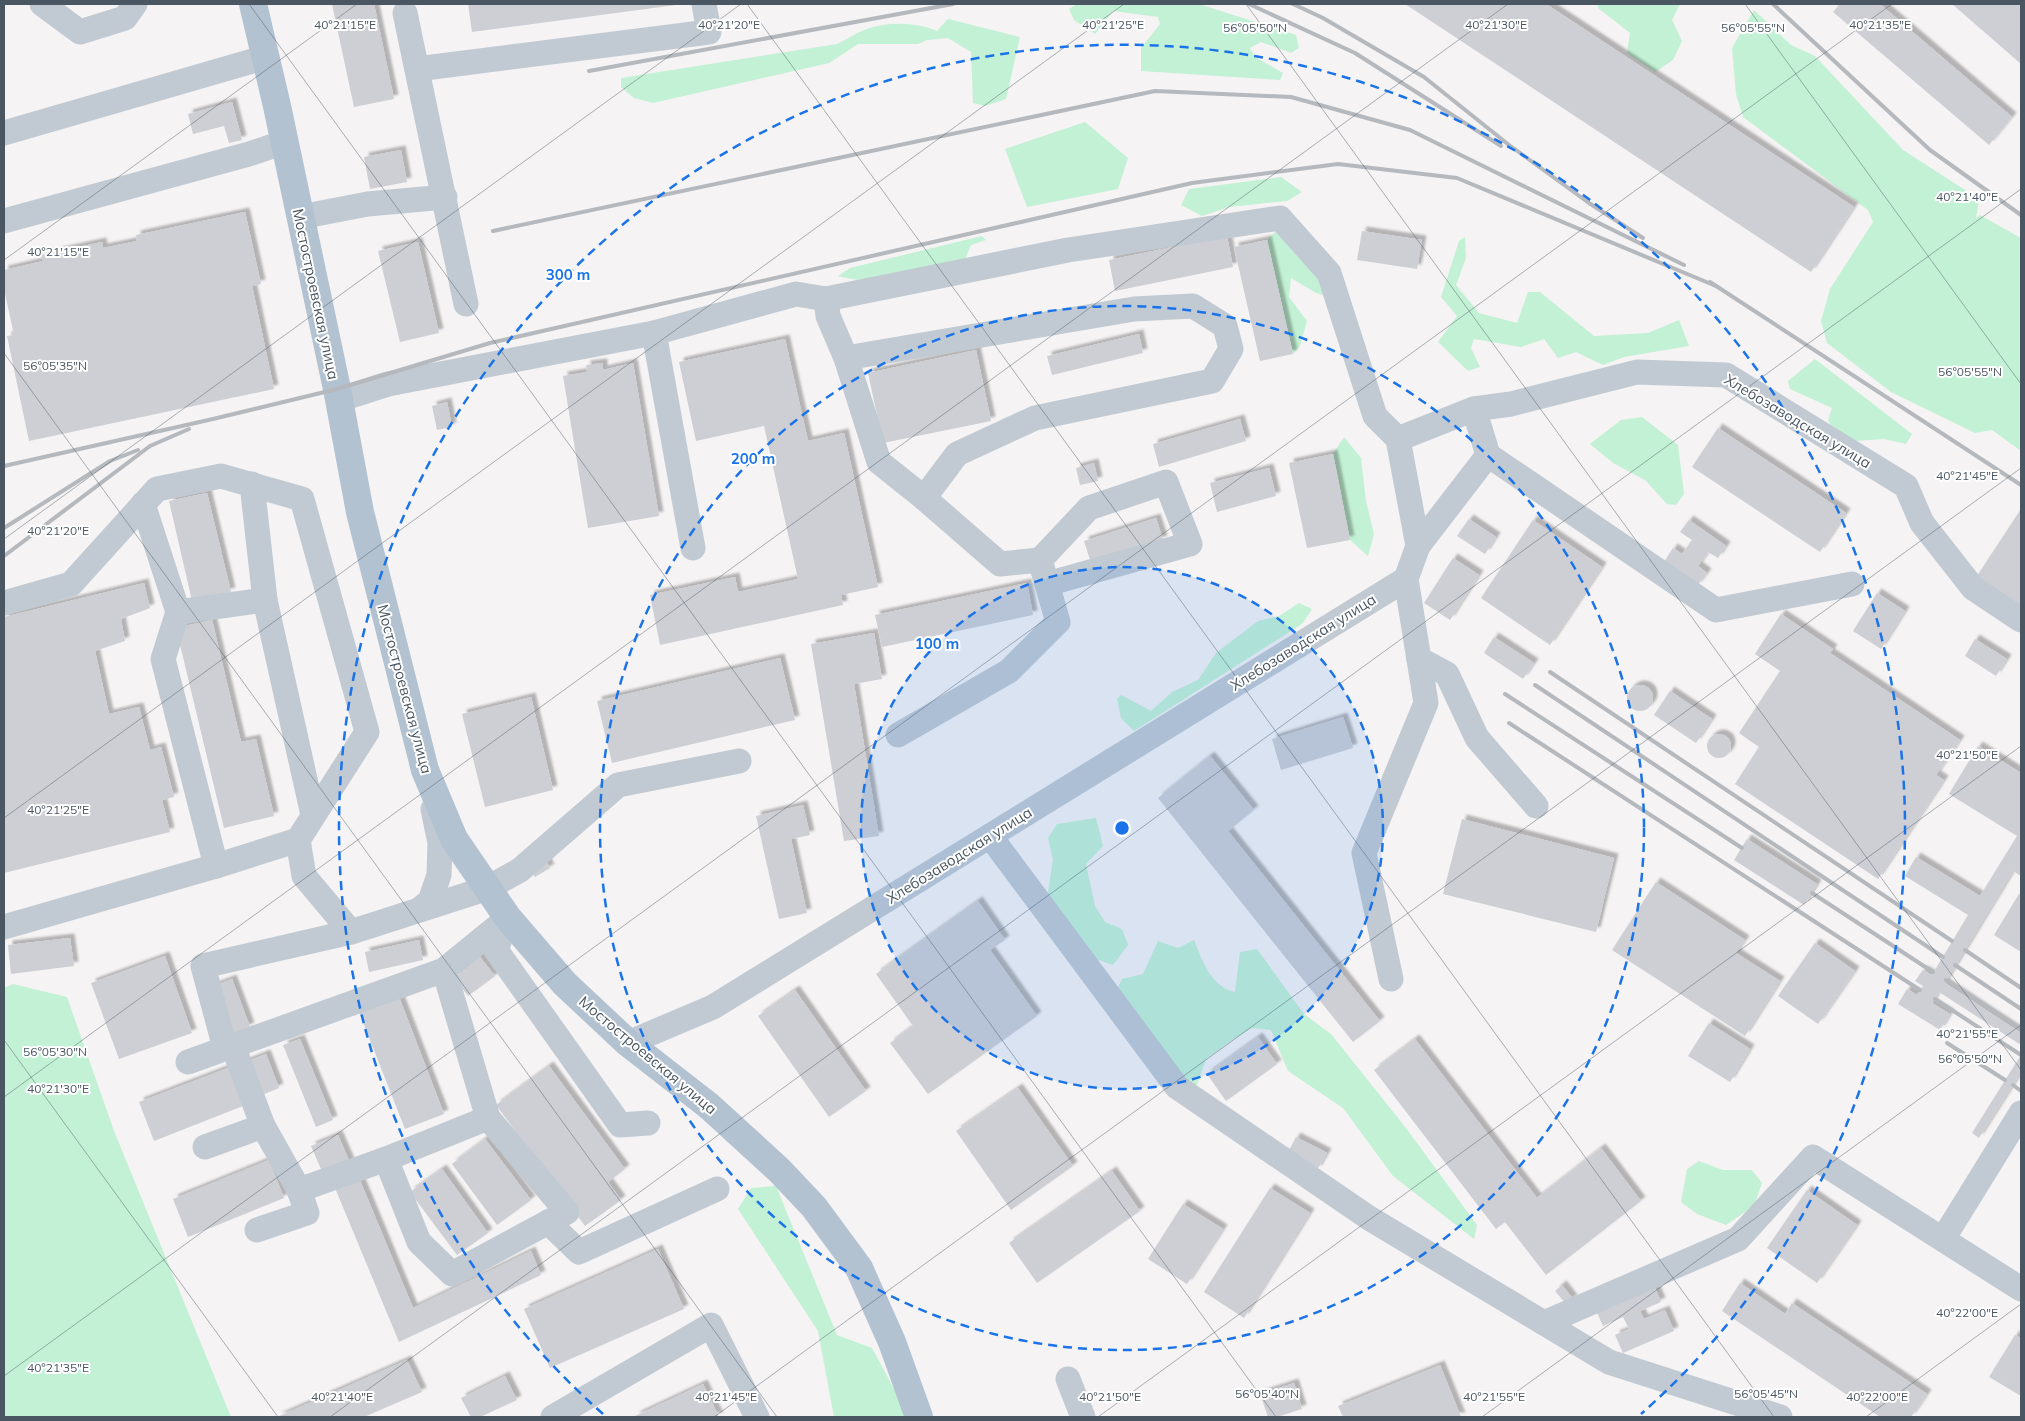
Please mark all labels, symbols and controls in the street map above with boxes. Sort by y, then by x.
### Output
text: 40°21'15"E [314,17,376,32]
text: 40°21'20"E [698,17,760,32]
text: 40°21'25"E [1082,17,1144,32]
text: 40°21'30"E [1465,17,1527,32]
text: 40°21'35"E [1849,17,1911,32]
text: 56°05'50"N [1223,20,1287,35]
text: 56°05'55"N [1721,20,1785,35]
text: 40°21'40"E [1936,189,1998,204]
street label: Мостостроевская улица [289,207,343,381]
text: 40°21'15"E [27,244,89,259]
text: 300 m [546,265,590,284]
text: 56°05'35"N [23,358,87,373]
text: 56°05'55"N [1938,364,2002,379]
street label: Хлебозаводская улица [1721,370,1875,472]
text: 200 m [731,449,775,468]
text: 40°21'45"E [1936,468,1998,483]
text: 40°21'20"E [27,523,89,538]
street label: Хлебозаводская улица [1227,589,1379,695]
street label: Мостостроевская улица [373,602,437,776]
text: 100 m [915,634,959,653]
text: 40°21'50"E [1936,747,1998,762]
text: 40°21'25"E [27,802,89,817]
street label: Хлебозаводская улица [883,802,1035,908]
centre of rings [1113,819,1131,837]
street label: Мостостроевская улица [575,992,721,1118]
text: 40°21'55"E [1936,1026,1998,1041]
text: 56°05'30"N [23,1044,87,1059]
text: 56°05'50"N [1938,1051,2002,1066]
text: 40°21'30"E [27,1081,89,1096]
text: 40°22'00"E [1936,1305,1998,1320]
text: 40°21'35"E [27,1360,89,1375]
text: 56°05'40"N [1235,1386,1299,1401]
text: 56°05'45"N [1734,1386,1798,1401]
text: 40°21'40"E [311,1389,373,1404]
text: 40°21'45"E [695,1389,757,1404]
text: 40°21'50"E [1079,1389,1141,1404]
text: 40°21'55"E [1463,1389,1525,1404]
text: 40°22'00"E [1846,1389,1908,1404]

